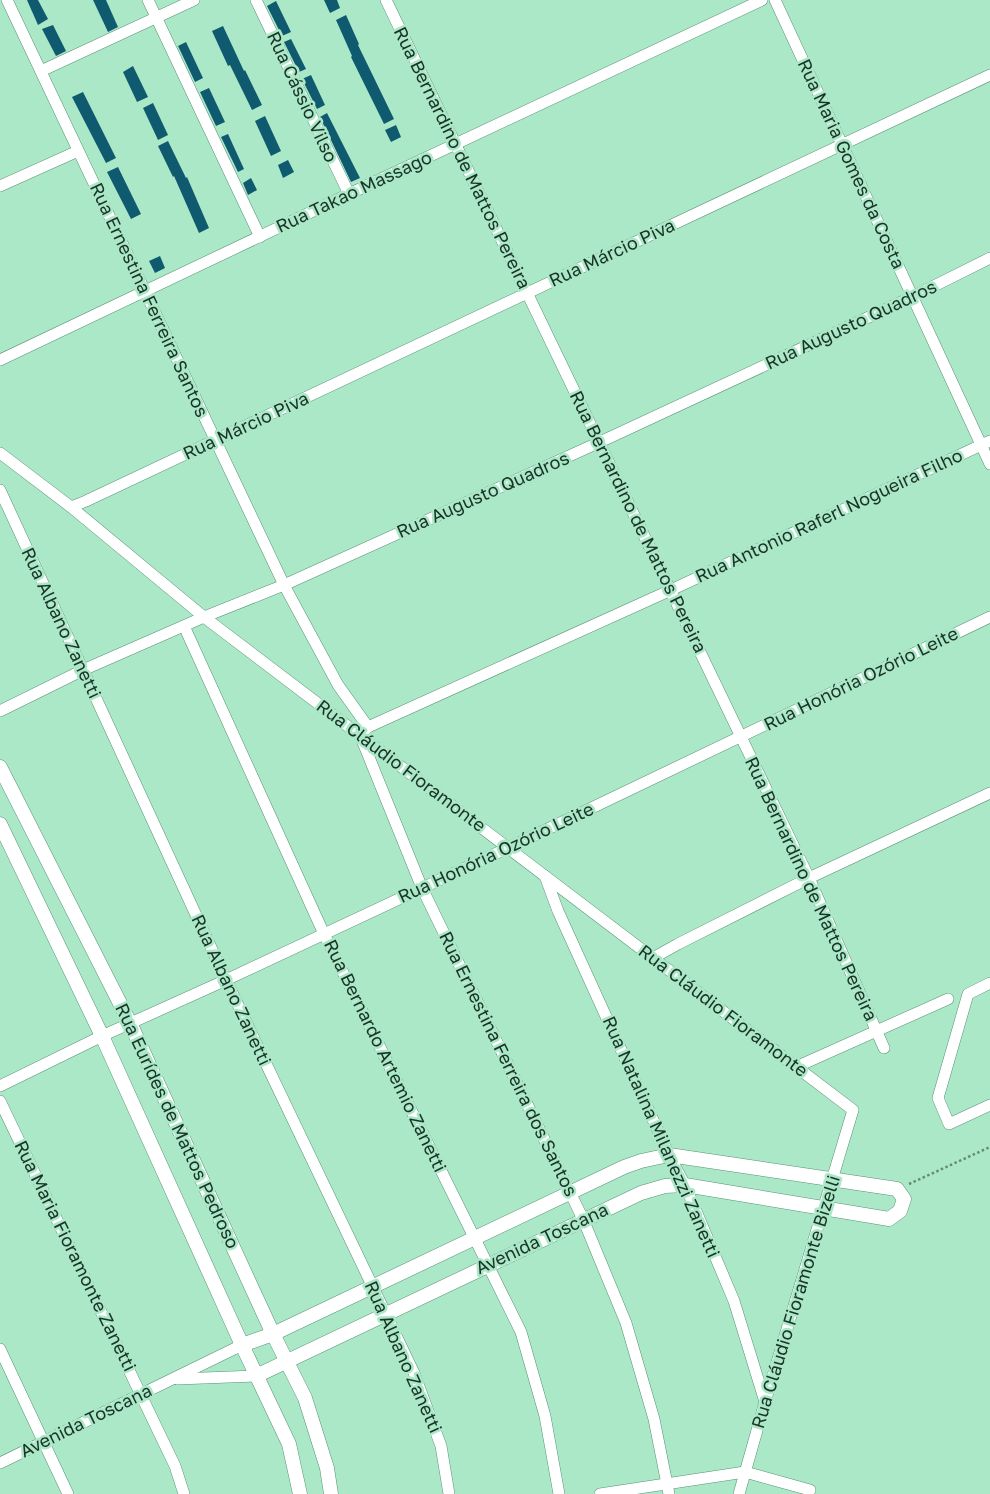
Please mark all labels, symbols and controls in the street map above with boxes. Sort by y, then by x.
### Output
street label: Rua Bernardino de Mattos Pereira [390,23,536,292]
street label: Rua Cássio Vilso [263,28,343,166]
street label: Rua Maria Gomes da Costa [794,55,910,272]
street label: Rua Takao Massago [272,145,435,237]
street label: Rua Ernestina Ferreira Santos [86,179,214,420]
street label: Rua Márcio Piva [545,213,678,291]
street label: Rua Augusto Quadros [761,275,940,374]
street label: Rua Márcio Piva [179,386,312,464]
street label: Rua Bernardino de Mattos Pereira [566,387,712,656]
street label: Rua Antonio Raferl Nogueira Filho [691,443,966,587]
street label: Rua Augusto Quadros [393,446,572,542]
street label: Rua Albano Zanetti [17,544,107,702]
street label: Rua Honória Ozório Leite [760,621,961,735]
street label: Rua Cláudio Fioramonte [313,694,491,836]
street label: Rua Bernardino de Mattos Pereira [741,753,883,1024]
street label: Rua Honória Ozório Leite [394,797,597,907]
street label: Rua Albano Zanetti [187,911,277,1069]
street label: Rua Ernestina Ferreira dos Santos [435,928,583,1200]
street label: Rua Bernardo Artemio Zanetti [320,936,452,1175]
street label: Rua Cláudio Fioramonte [635,939,813,1081]
street label: Rua Eurídes de Mattos Pedroso [111,999,245,1252]
street label: Rua Natalina Milanezzi Zanetti [599,1012,725,1261]
street label: Rua Maria Fioramonte Zanetti [10,1136,142,1375]
street label: Rua Cláudio Fioramonte Bizelli [746,1172,844,1431]
street label: Avenida Toscana [472,1198,611,1278]
street label: Rua Albano Zanetti [361,1277,447,1436]
street label: Avenida Toscana [16,1379,155,1462]

